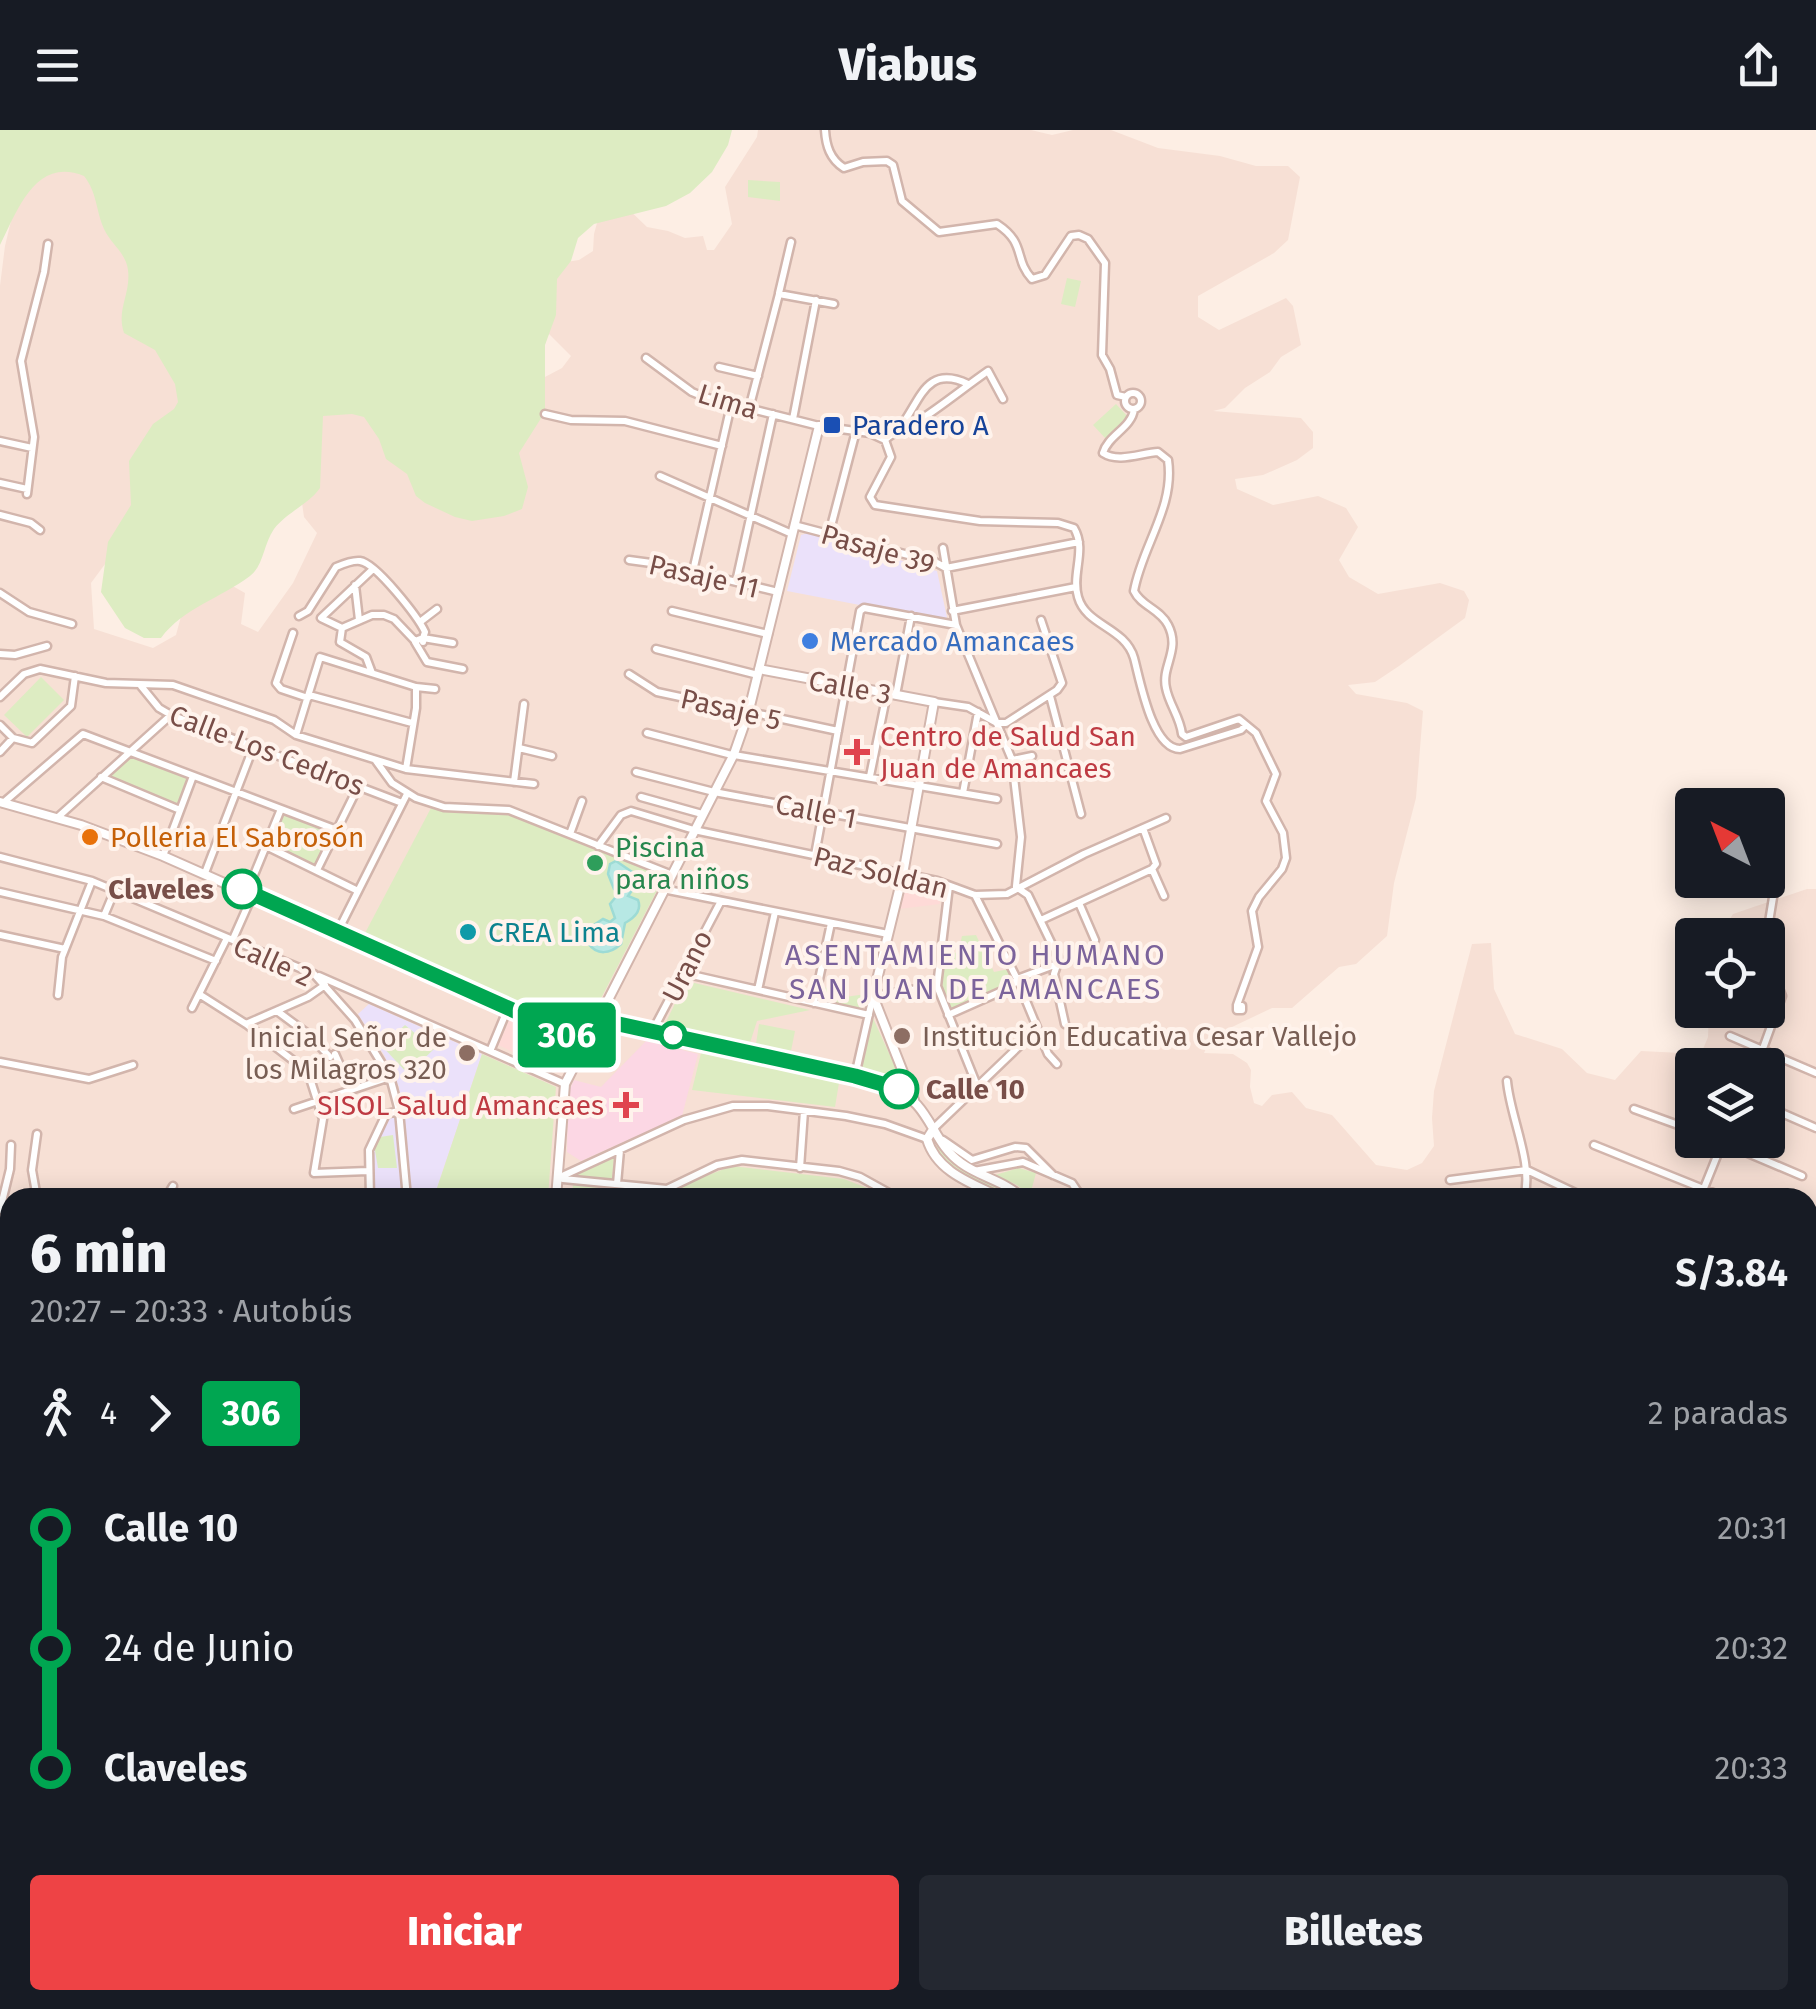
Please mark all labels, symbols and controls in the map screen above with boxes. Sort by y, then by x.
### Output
icon: menu [30,38,85,93]
text: Viabus [839,38,977,92]
icon: share [1731,38,1786,93]
street label: Lima [694,377,762,426]
place label: Paradero A [852,409,989,442]
marker: Paradero A [821,414,843,436]
street label: Pasaje 39 [817,518,938,581]
street label: Pasaje 11 [646,548,762,605]
place label: Mercado Amancaes [830,625,1074,658]
marker: Mercado Amancaes [799,630,821,652]
street label: Calle 3 [806,664,894,711]
street label: Pasaje 5 [677,682,784,737]
street label: Calle Los Cedros [165,698,369,803]
place label: Centro de Salud San Juan de Amancaes [880,720,1136,785]
marker: Centro de Salud San Juan de Amancaes [844,739,870,765]
street label: Calle 1 [773,788,859,835]
north arrow [1675,788,1785,898]
map controls [1675,788,1785,1158]
place label: Polleria El Sabrosón [110,821,364,854]
marker: Polleria El Sabrosón [79,826,101,848]
place label: Piscina para niños [615,831,749,896]
street label: Paz Soldan [810,840,952,905]
marker: Piscina para niños [584,852,606,874]
marker: Claveles [223,870,261,908]
place label: Claveles [108,873,214,906]
place label: CREA Lima [488,916,620,949]
button: locate [1675,918,1785,1028]
marker: CREA Lima [457,921,479,943]
street label: Urano [655,925,719,1008]
street label: Calle 2 [228,929,317,993]
district label: ASENTAMIENTO HUMANO SAN JUAN DE AMANCAES [785,937,1167,1007]
line badge: 306 [510,1002,624,1068]
text: 306 [538,1014,596,1056]
place label: Institución Educativa Cesar Vallejo [922,1020,1357,1053]
place label: Inicial Señor de los Milagros 320 [245,1021,447,1086]
unlabelled marker [660,1022,686,1048]
marker: Institución Educativa Cesar Vallejo [891,1025,913,1047]
marker: Inicial Señor de los Milagros 320 [456,1042,478,1064]
button: layers [1675,1048,1785,1158]
marker: Calle 10 [880,1070,918,1108]
place label: Calle 10 [926,1073,1025,1106]
place label: SISOL Salud Amancaes [317,1089,604,1122]
marker: SISOL Salud Amancaes [613,1092,639,1118]
text: 6 min [30,1221,167,1287]
text: S/3.84 [1675,1250,1788,1296]
text: 20:27 – 20:33 · Autobús [30,1292,352,1330]
icon: walk [30,1386,85,1441]
icon: forward [132,1386,187,1441]
text: 306 [222,1392,280,1434]
text: 4 [100,1394,117,1432]
text: 2 paradas [1648,1394,1788,1432]
text: Calle 10 [104,1505,238,1551]
text: 20:31 [1717,1509,1788,1547]
text: 24 de Junio [104,1625,294,1671]
text: 20:32 [1715,1629,1788,1667]
text: Claveles [104,1745,247,1791]
text: 20:33 [1714,1749,1788,1787]
button: Iniciar [30,1875,899,1990]
button: Billetes [919,1875,1788,1990]

